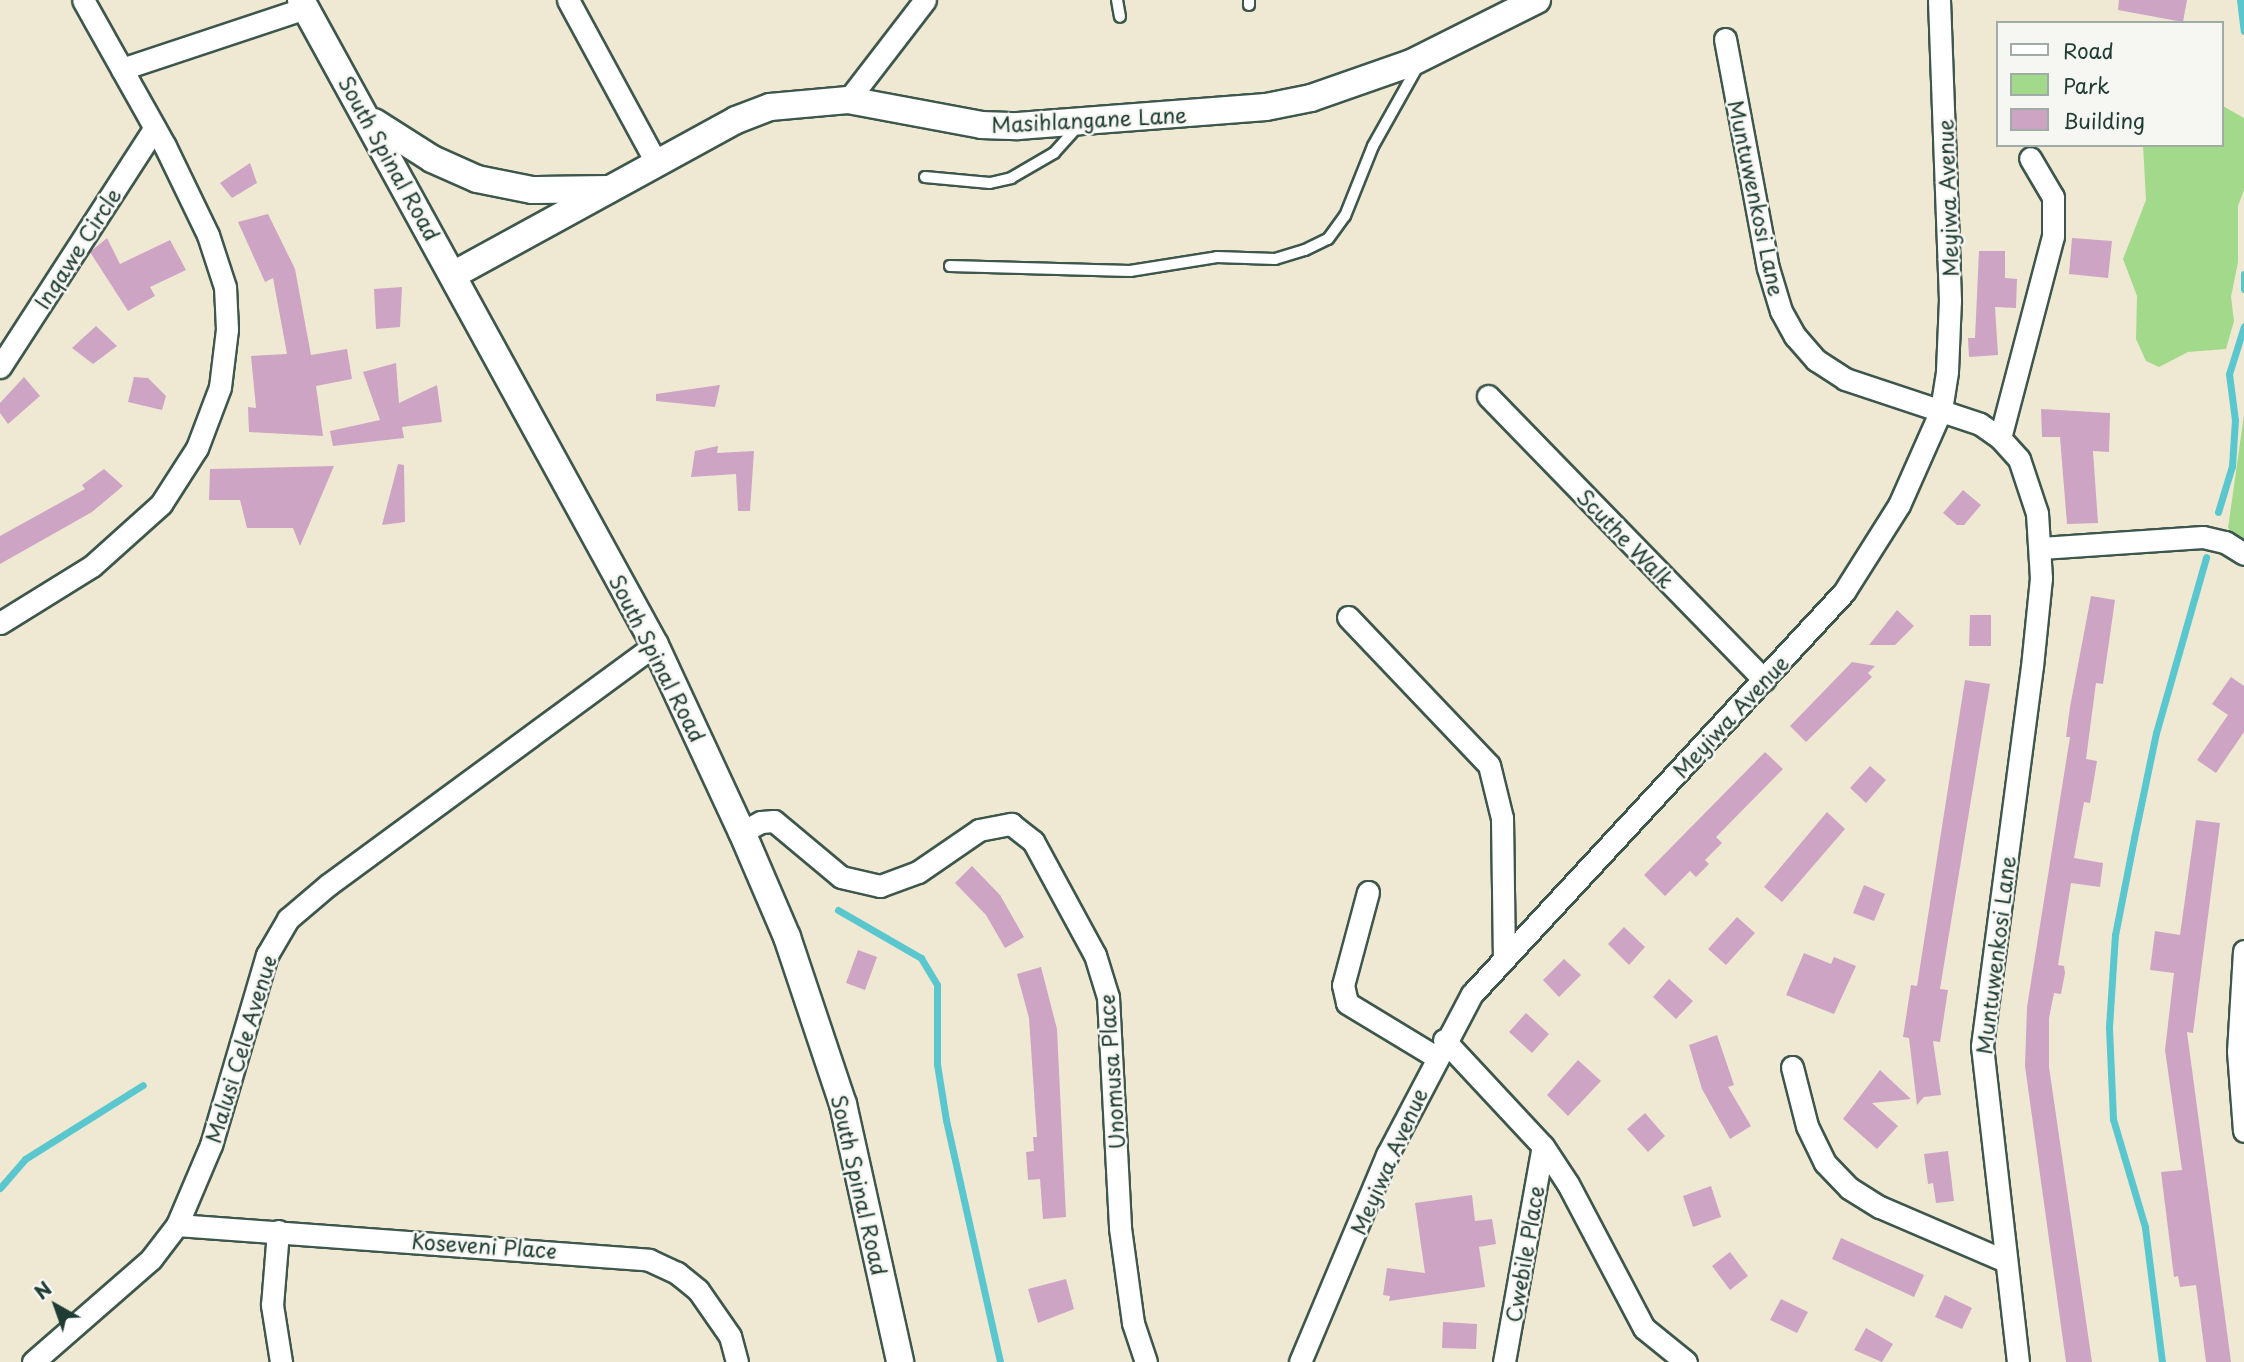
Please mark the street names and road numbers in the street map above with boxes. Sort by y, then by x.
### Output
street label: South Spinal Road [334,71,446,245]
street label: Muntuwenkosi Lane [1724,98,1790,298]
street label: Masihlangane Lane [990,101,1188,137]
street label: Meyiwa Avenue [1932,119,1962,277]
street label: Inqawe Circle [29,183,125,313]
street label: Scuthe Walk [1572,483,1680,593]
street label: South Spinal Road [605,570,711,746]
street label: Meyiwa Avenue [1667,650,1793,782]
street label: Muntuwenkosi Lane [1970,854,2020,1056]
street label: Malusi Cele Avenue [199,952,281,1146]
street label: Unomusa Place [1093,994,1129,1150]
street label: Meyiwa Avenue [1345,1084,1431,1238]
street label: South Spinal Road [827,1092,893,1278]
street label: Cwebile Place [1500,1184,1548,1324]
street label: Koseveni Place [410,1227,558,1263]

